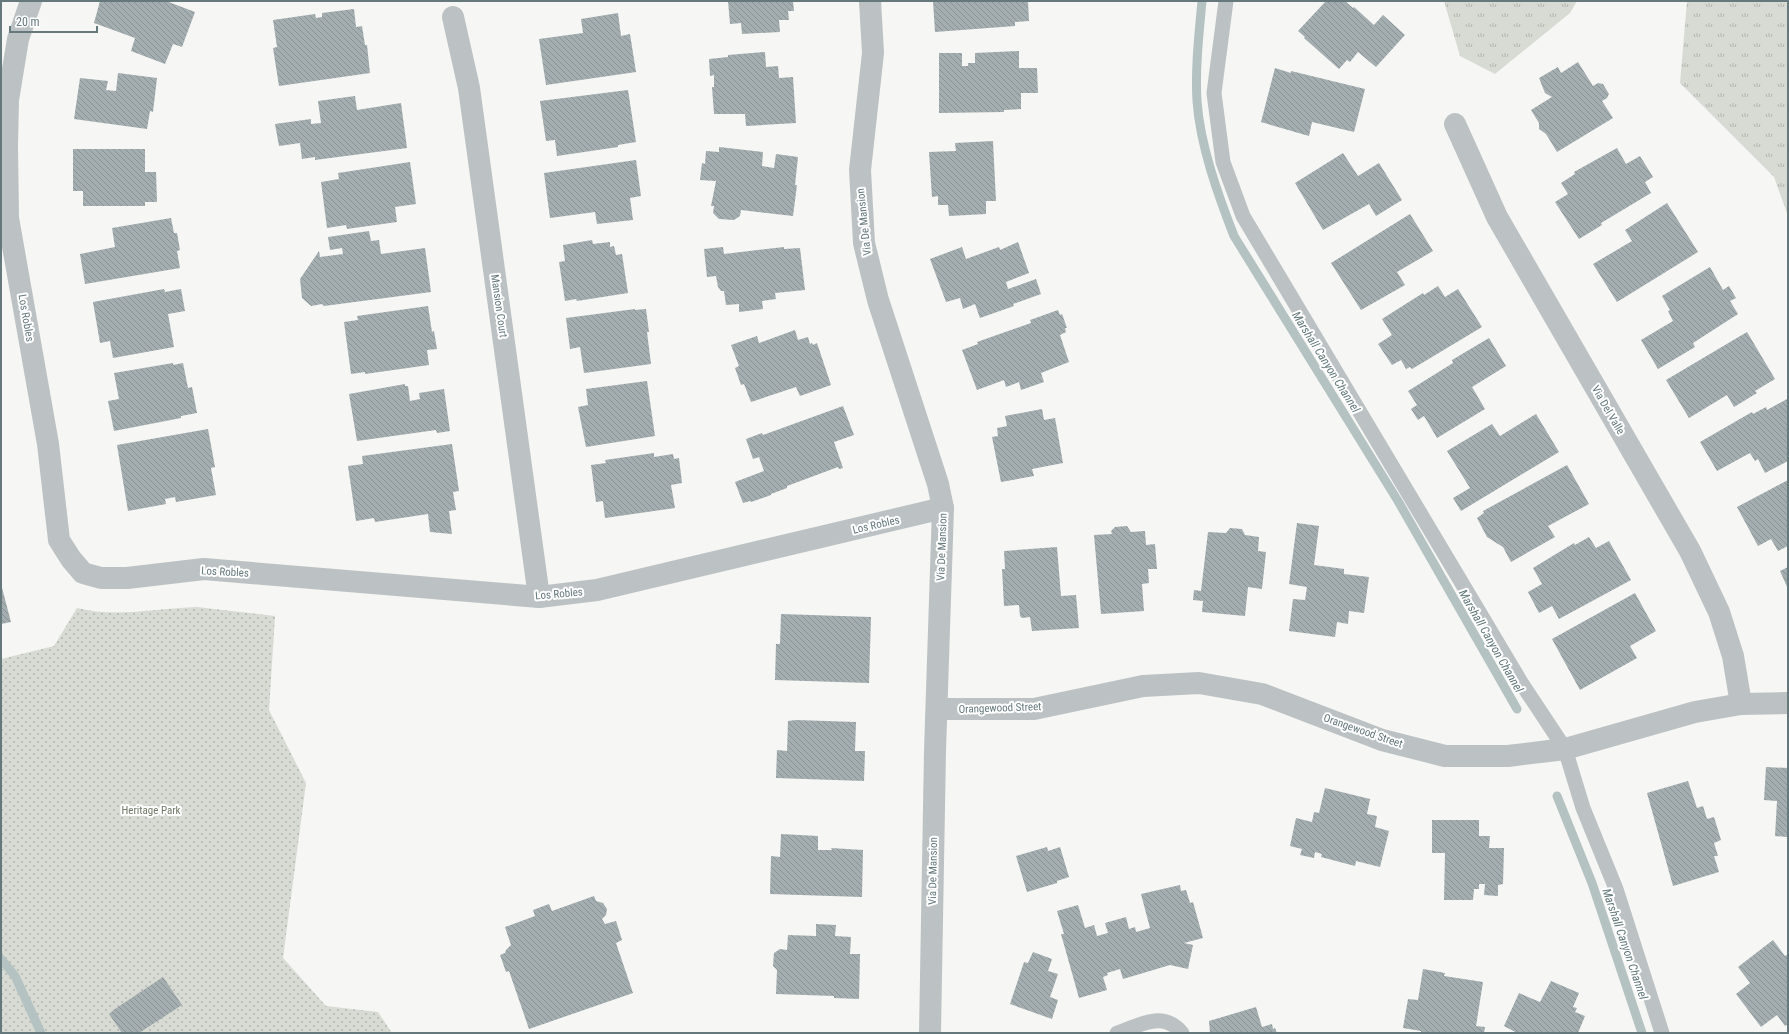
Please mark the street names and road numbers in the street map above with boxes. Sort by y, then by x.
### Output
street label: Via De Mansion [854,188,874,256]
street label: Mansion Court [488,274,510,338]
street label: Los Robles [15,293,37,343]
street label: Via Del Valle [1589,383,1627,437]
street label: Los Robles [851,513,901,537]
street label: Via De Mansion [934,513,950,581]
street label: Los Robles [201,564,249,580]
street label: Los Robles [535,585,583,603]
street label: Orangewood Street [958,700,1042,716]
street label: Orangewood Street [1322,711,1404,751]
street label: Via De Mansion [926,837,940,905]

